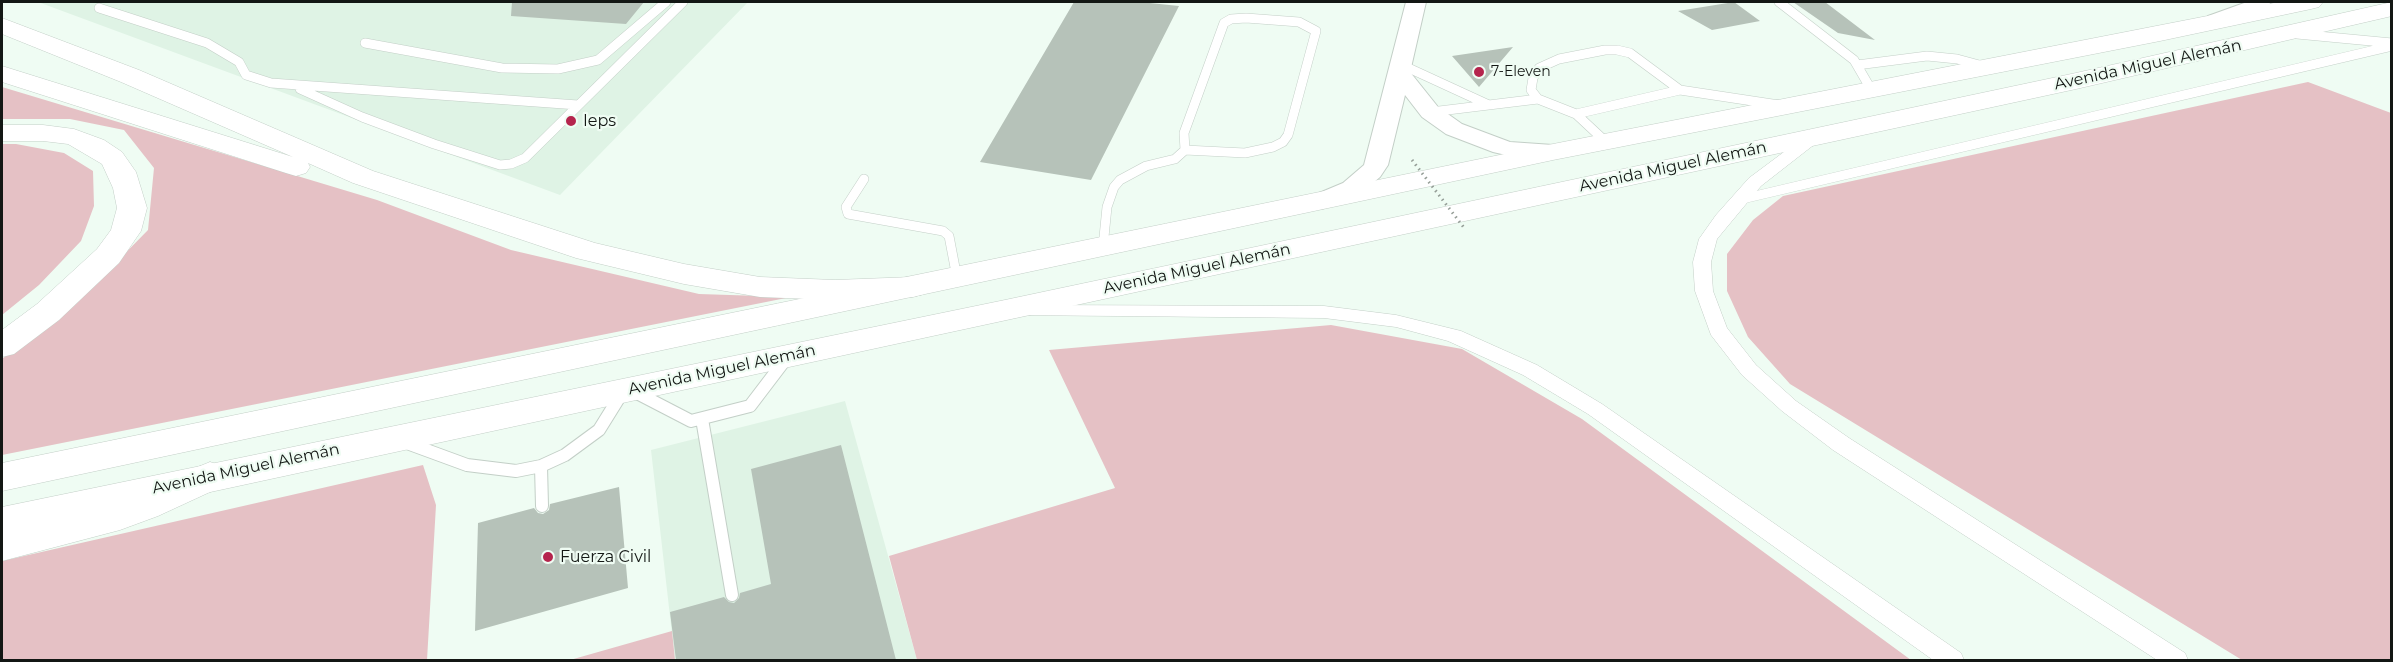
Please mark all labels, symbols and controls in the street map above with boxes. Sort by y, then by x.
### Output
street label: Avenida Miguel Alemán [2053,36,2243,94]
place label: 7-Eleven [1491,64,1551,80]
marker: 7-Eleven [1472,65,1486,79]
place label: Ieps [583,111,616,131]
marker: Ieps [564,114,578,128]
street label: Avenida Miguel Alemán [1578,138,1768,196]
street label: Avenida Miguel Alemán [1102,240,1292,298]
street label: Avenida Miguel Alemán [627,341,817,399]
street label: Avenida Miguel Alemán [151,440,341,498]
place label: Fuerza Civil [560,547,651,567]
marker: Fuerza Civil [541,550,555,564]

